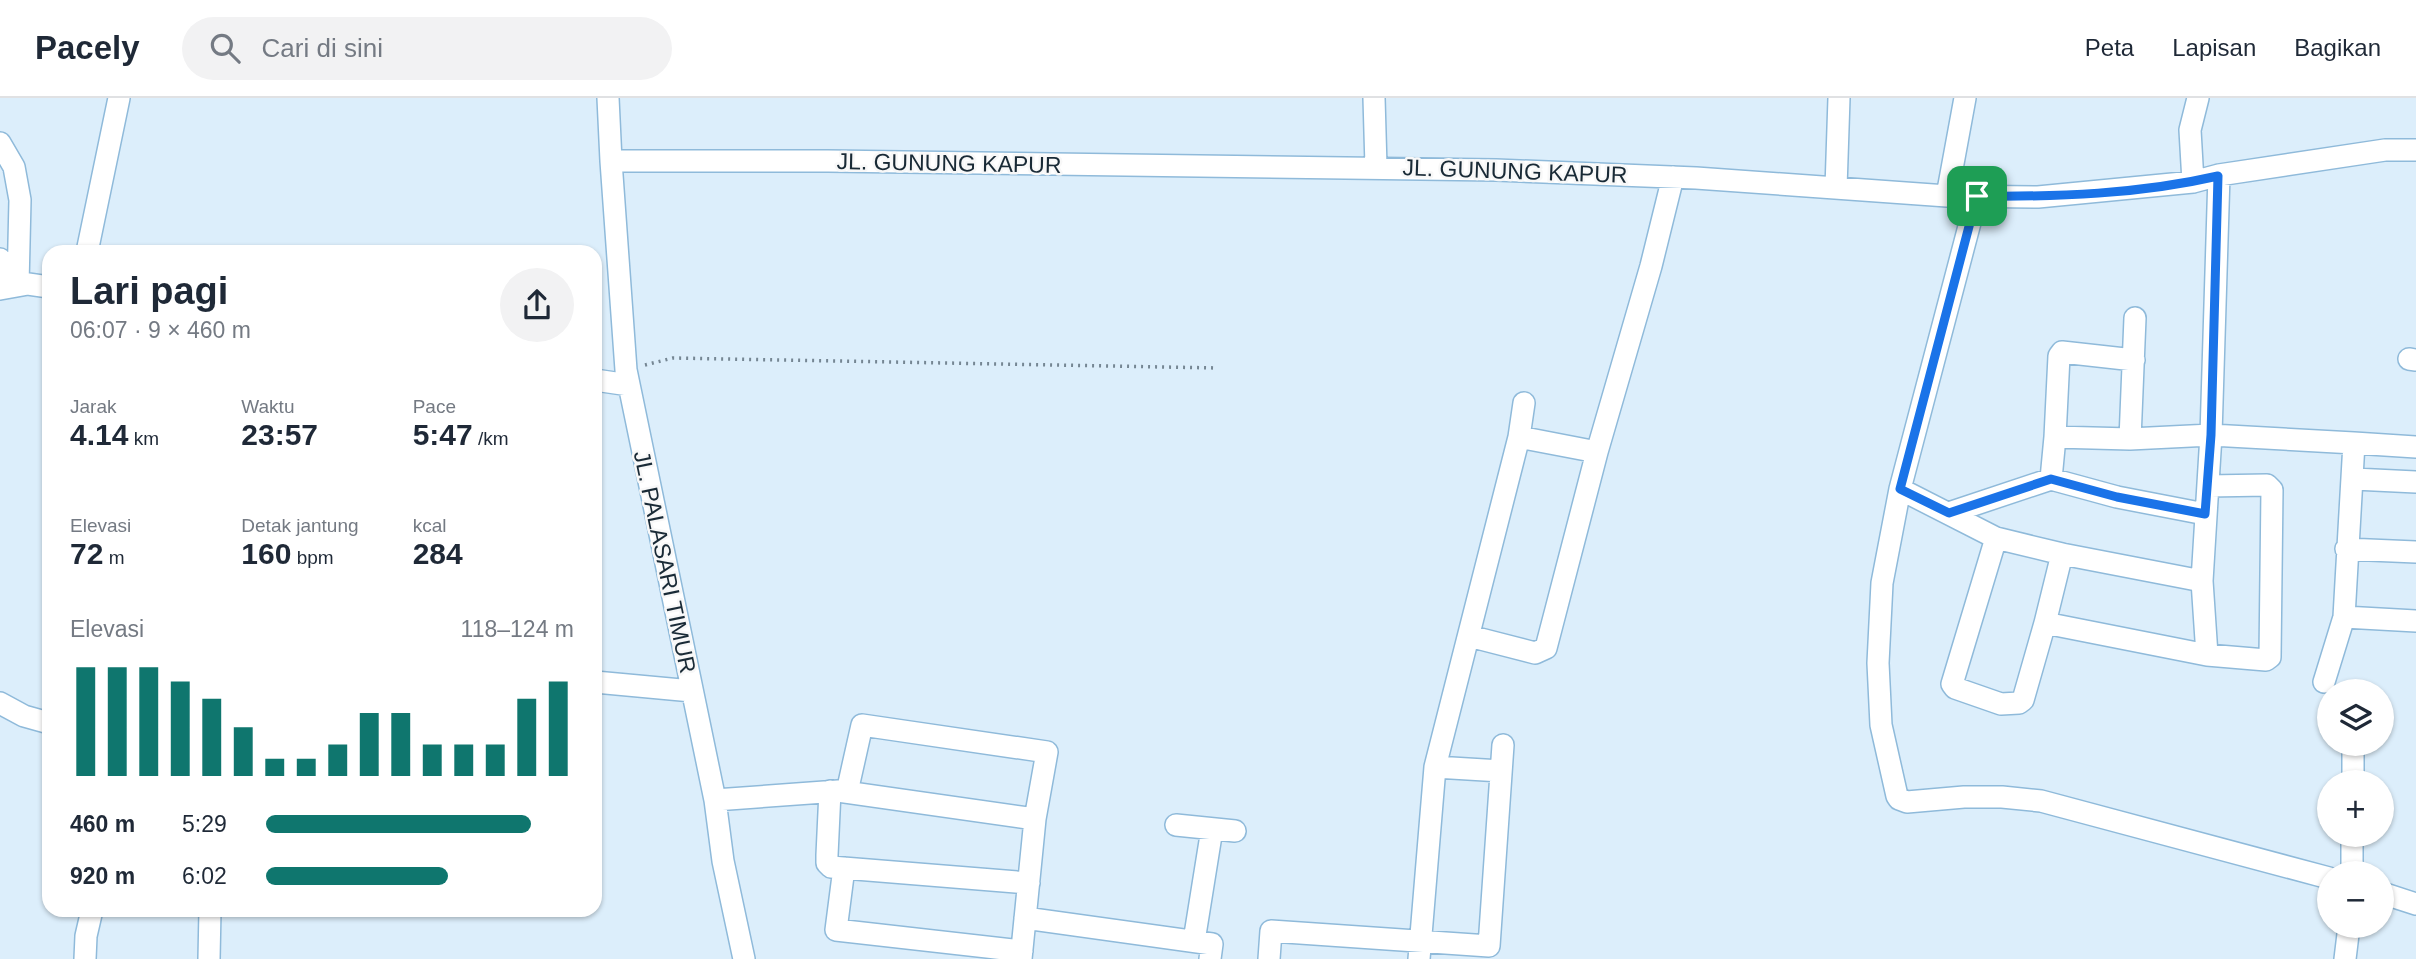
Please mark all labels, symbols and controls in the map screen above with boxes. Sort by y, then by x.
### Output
search box [182,17,672,80]
text: Pacely [35,29,140,66]
icon: search [206,29,244,67]
text: Cari di sini [262,33,383,63]
text: Peta [2085,34,2134,61]
text: Lapisan [2172,34,2256,61]
text: Bagikan [2294,34,2381,61]
street label: JL. GUNUNG KAPUR [836,148,1062,178]
street label: JL. GUNUNG KAPUR [1402,154,1628,188]
pin [1947,166,2007,226]
icon: arrive [1958,177,1996,215]
button: share [500,268,574,342]
text: Lari pagi [70,270,228,312]
text: 06:07 · 9 × 460 m [70,317,251,343]
text: Jarak [70,396,116,417]
text: Waktu [241,396,294,417]
text: Pace [413,396,456,417]
text: 4.14 [70,418,128,451]
text: 23:57 [241,418,318,451]
text: 5:47 [413,418,473,451]
text: km [128,428,159,449]
text: /km [473,428,509,449]
street label: JL. PALASARI TIMUR [629,448,701,676]
text: Elevasi [70,515,131,536]
text: Detak jantung [241,515,359,536]
text: kcal [413,515,446,536]
text: 72 [70,537,103,570]
text: 160 [241,537,291,570]
text: 284 [413,537,463,570]
text: m [103,547,124,568]
text: bpm [291,547,334,568]
text: Elevasi [70,616,144,642]
text: 118–124 m [461,616,574,642]
map controls [2317,679,2394,938]
button: layers [2317,679,2394,756]
button: + [2317,770,2394,847]
text: 460 m [70,811,135,837]
text: 5:29 [182,811,227,837]
button: − [2317,861,2394,938]
text: 920 m [70,863,135,889]
text: 6:02 [182,863,227,889]

